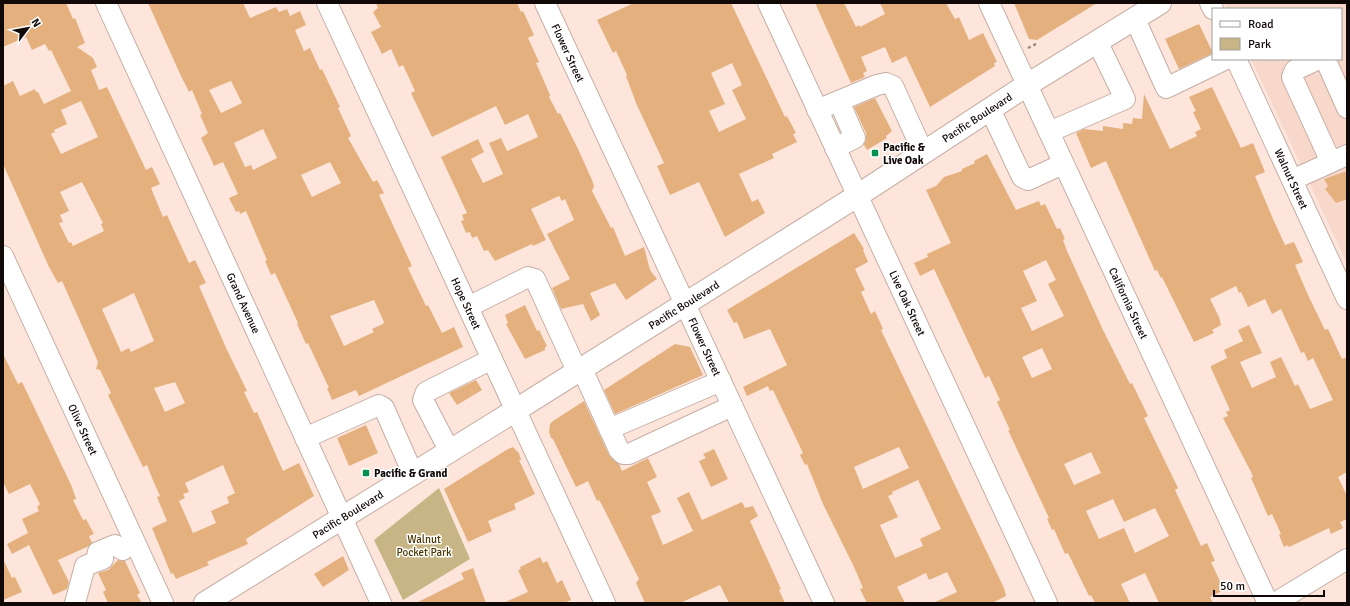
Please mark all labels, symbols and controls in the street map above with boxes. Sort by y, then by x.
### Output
north arrow [8,8,48,48]
legend [1212,8,1342,60]
text: N [29,16,44,30]
text: Road [1248,17,1274,32]
street label: Flower Street [549,22,587,84]
text: Park [1248,37,1271,52]
street label: Pacific Boulevard [940,90,1015,145]
place label: Pacific & Live Oak [883,141,926,167]
street label: Walnut Street [1272,147,1311,211]
marker: Pacific & Live Oak [870,148,880,158]
street label: California Street [1106,265,1151,341]
street label: Live Oak Street [887,268,928,338]
street label: Grand Avenue [224,271,263,335]
street label: Hope Street [449,275,484,331]
street label: Pacific Boulevard [646,278,722,332]
street label: Flower Street [686,315,724,378]
street label: Olive Street [66,402,100,457]
place label: Pacific & Grand [374,467,447,480]
marker: Pacific & Grand [361,468,371,478]
street label: Pacific Boulevard [310,487,386,541]
park label: Walnut Pocket Park [396,533,452,559]
scale bar [1214,572,1324,598]
text: 50 m [1220,579,1245,594]

